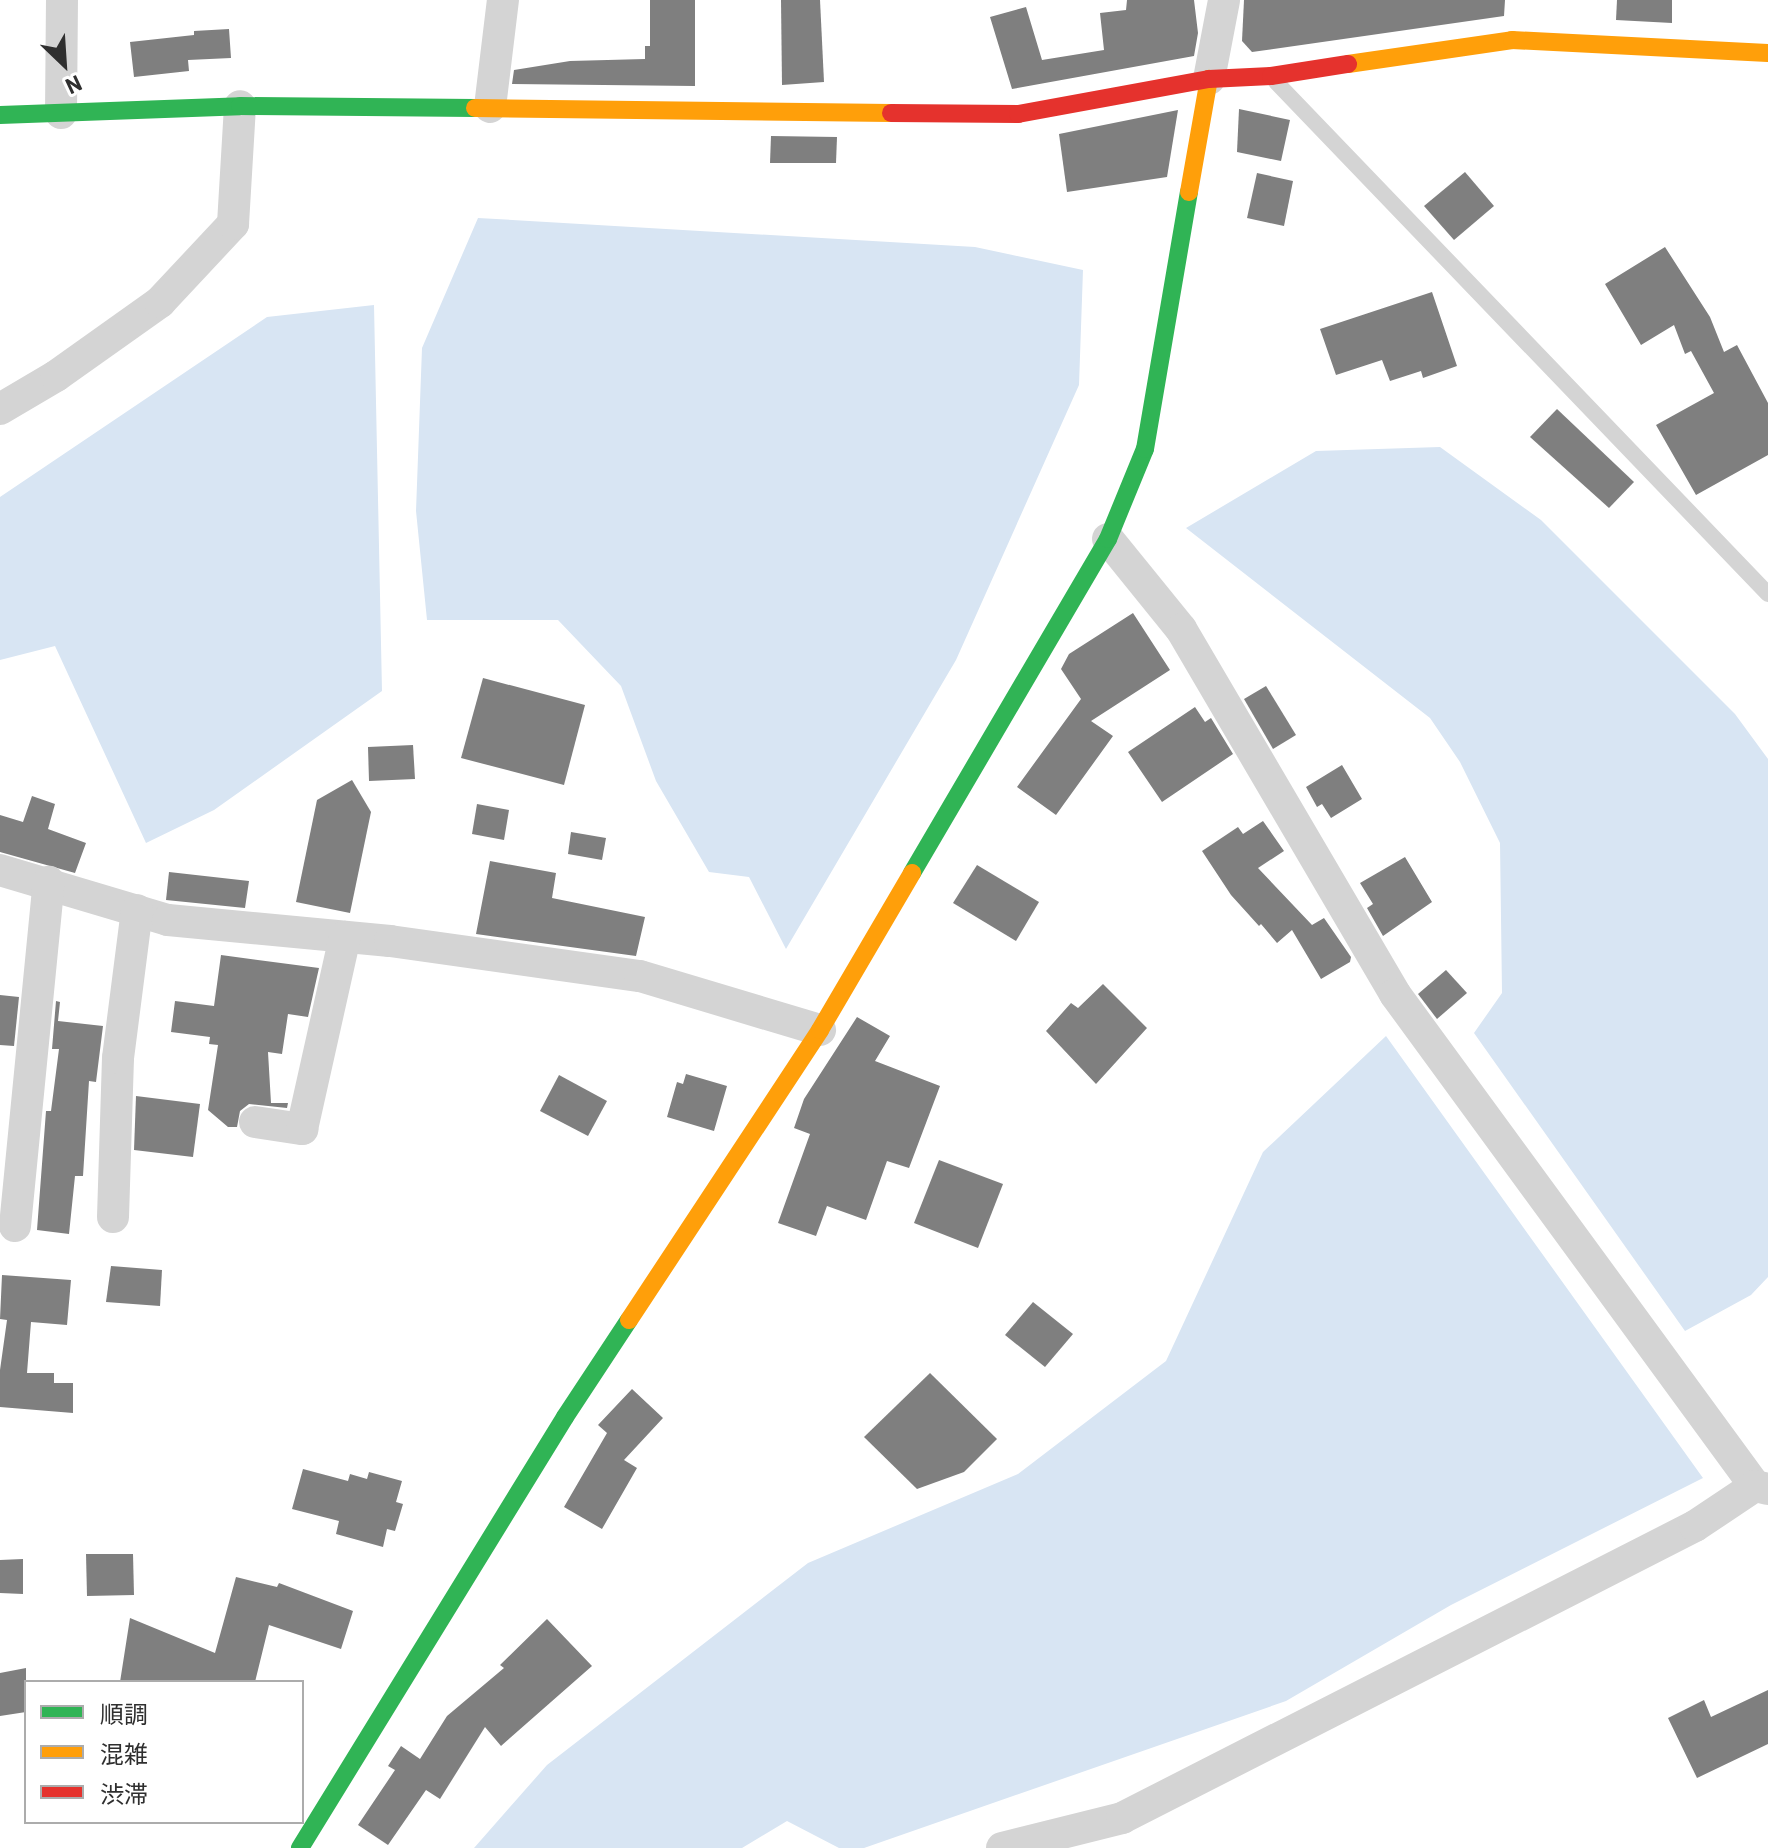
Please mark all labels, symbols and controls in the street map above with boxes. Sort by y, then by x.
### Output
north arrow [24,24,104,104]
text: N [62,71,86,101]
legend [24,1680,304,1824]
text: 順調 [100,1699,148,1728]
text: 混雑 [100,1739,148,1768]
text: 渋滞 [100,1779,148,1808]

